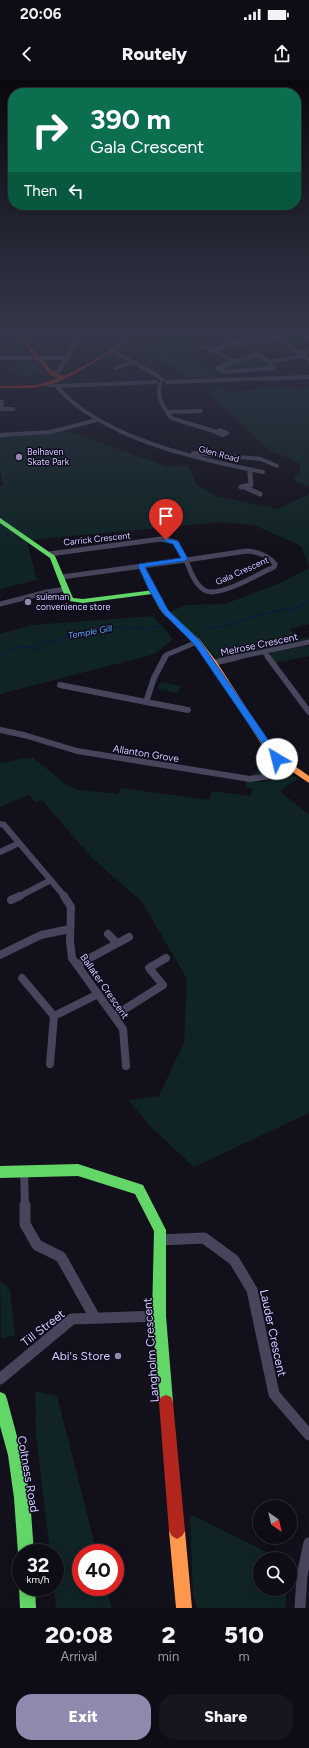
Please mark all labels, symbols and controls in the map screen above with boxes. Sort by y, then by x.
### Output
text: 20:06 [20,5,61,23]
icon: back [16,43,38,65]
text: Routely [122,43,187,65]
icon: share [271,43,293,65]
text: 390 m [90,102,171,136]
icon: right [24,104,76,156]
text: Gala Crescent [90,136,204,158]
icon: left [65,180,87,202]
text: Then [24,182,57,200]
street label: Glen Road [198,443,241,464]
place label: Belhaven Skate Park [27,446,70,467]
marker: Belhaven Skate Park [14,452,24,462]
pin [149,499,183,540]
icon: arrive [155,505,177,527]
street label: Carrick Crescent [63,529,132,548]
street label: Gala Crescent [213,554,271,587]
place label: suleman convenience store [36,591,110,612]
marker: suleman convenience store [23,597,33,607]
water label: Temple Gill [67,622,114,641]
street label: Melrose Crescent [219,630,299,659]
position arrow [256,738,298,780]
street label: Allanton Grove [112,742,180,765]
street label: Ballater Crescent [77,951,132,1022]
street label: Lauder Crescent [257,1288,289,1378]
street label: Langholm Crescent [140,1297,162,1403]
street label: Till Street [18,1306,68,1349]
place label: Abi's Store [52,1349,110,1363]
marker: Abi's Store [113,1351,123,1361]
street label: Coltness Road [14,1434,42,1514]
north arrow [253,1500,297,1544]
map controls [253,1500,297,1596]
speed limit sign: 40 [72,1544,124,1596]
button: search [253,1552,297,1596]
text: 32 [27,1553,49,1577]
text: km/h [27,1573,49,1586]
text: 20:08 [45,1620,113,1649]
text: 2 [161,1620,176,1649]
text: 510 [224,1620,264,1649]
text: Arrival [61,1649,97,1664]
text: min [158,1649,179,1664]
text: m [239,1649,250,1664]
button: Exit [16,1694,151,1740]
button: Share [159,1694,293,1740]

